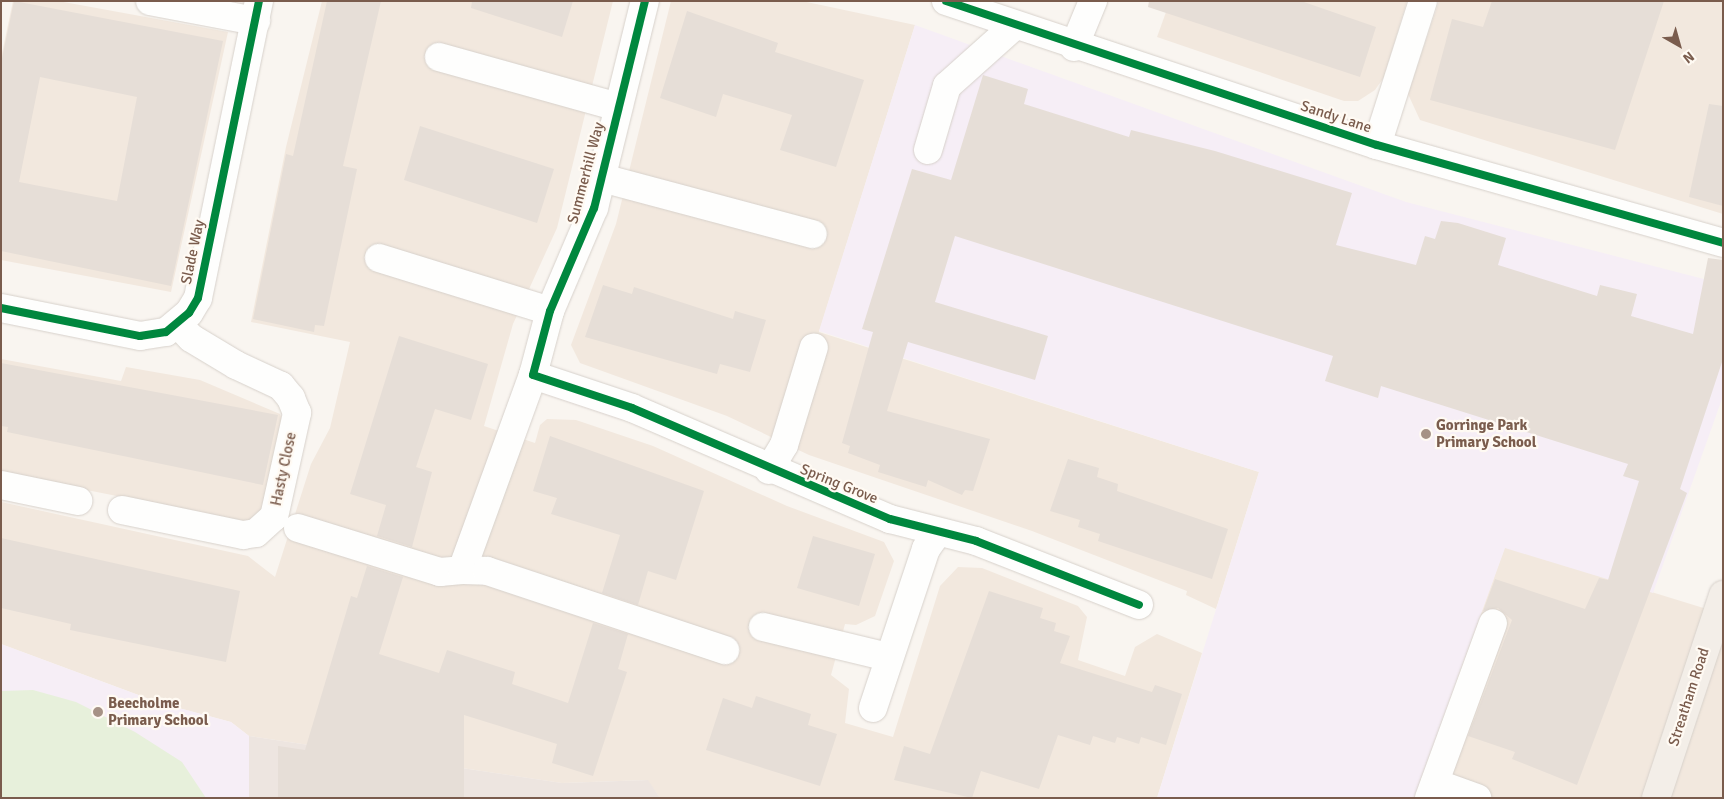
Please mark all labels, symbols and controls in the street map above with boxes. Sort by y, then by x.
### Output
north arrow [1654,20,1704,70]
text: N [1679,48,1698,67]
street label: Sandy Lane [1298,97,1374,137]
street label: Summerhill Way [564,120,608,226]
street label: Slade Way [177,218,209,286]
place label: Gorringe Park Primary School [1436,416,1536,451]
marker: Gorringe Park Primary School [1420,428,1432,440]
street label: Hasty Close [267,430,301,508]
street label: Spring Grove [798,460,880,508]
street label: Streatham Road [1665,646,1713,748]
place label: Beecholme Primary School [108,694,208,729]
marker: Beecholme Primary School [92,706,104,718]

